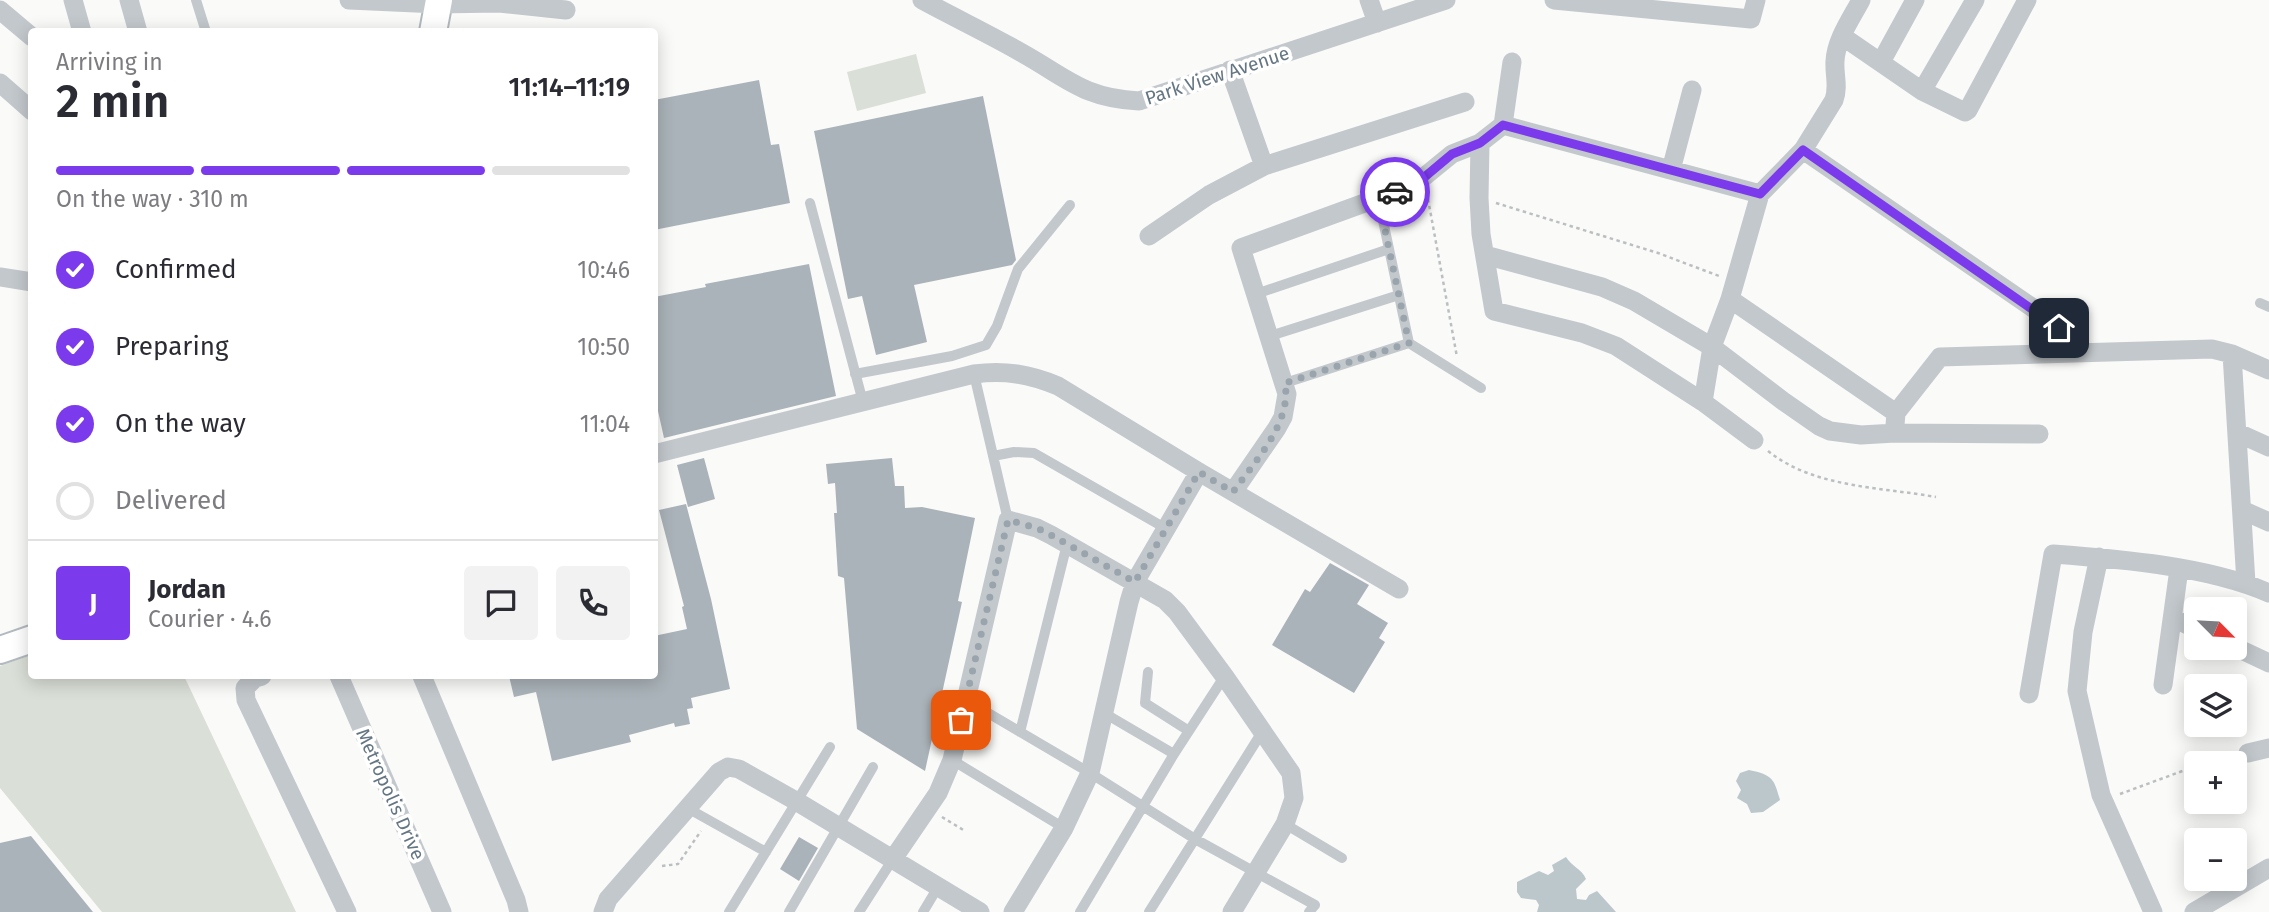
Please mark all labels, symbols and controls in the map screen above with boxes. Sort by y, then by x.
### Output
street label: Park View Avenue [1142,41,1292,110]
text: Arriving in [56,48,163,76]
text: 11:14–11:19 [509,72,630,103]
text: 2 min [56,74,169,129]
courier [1360,157,1430,227]
icon: car [1376,173,1414,211]
text: On the way · 310 m [56,185,249,213]
icon: check [56,251,94,289]
text: Confirmed [115,254,236,285]
text: 10:46 [577,256,630,284]
pin [2029,298,2089,358]
icon: home [2040,309,2078,347]
icon: check [56,328,94,366]
text: Preparing [115,331,228,362]
text: 10:50 [577,333,630,361]
icon: check [56,405,94,443]
text: On the way [115,408,246,439]
text: 11:04 [580,410,630,438]
text: Delivered [115,485,227,516]
button: chat [464,566,538,640]
button: phone [556,566,630,640]
text: Jordan [148,574,226,605]
text: J [89,588,97,619]
north arrow [2184,597,2247,660]
map controls [2184,597,2247,891]
text: Courier · 4.6 [148,605,272,633]
button: layers [2184,674,2247,737]
pin [931,690,991,750]
icon: bag [942,701,980,739]
street label: Metropolis Drive [351,725,430,864]
button: + [2184,751,2247,814]
button: − [2184,828,2247,891]

